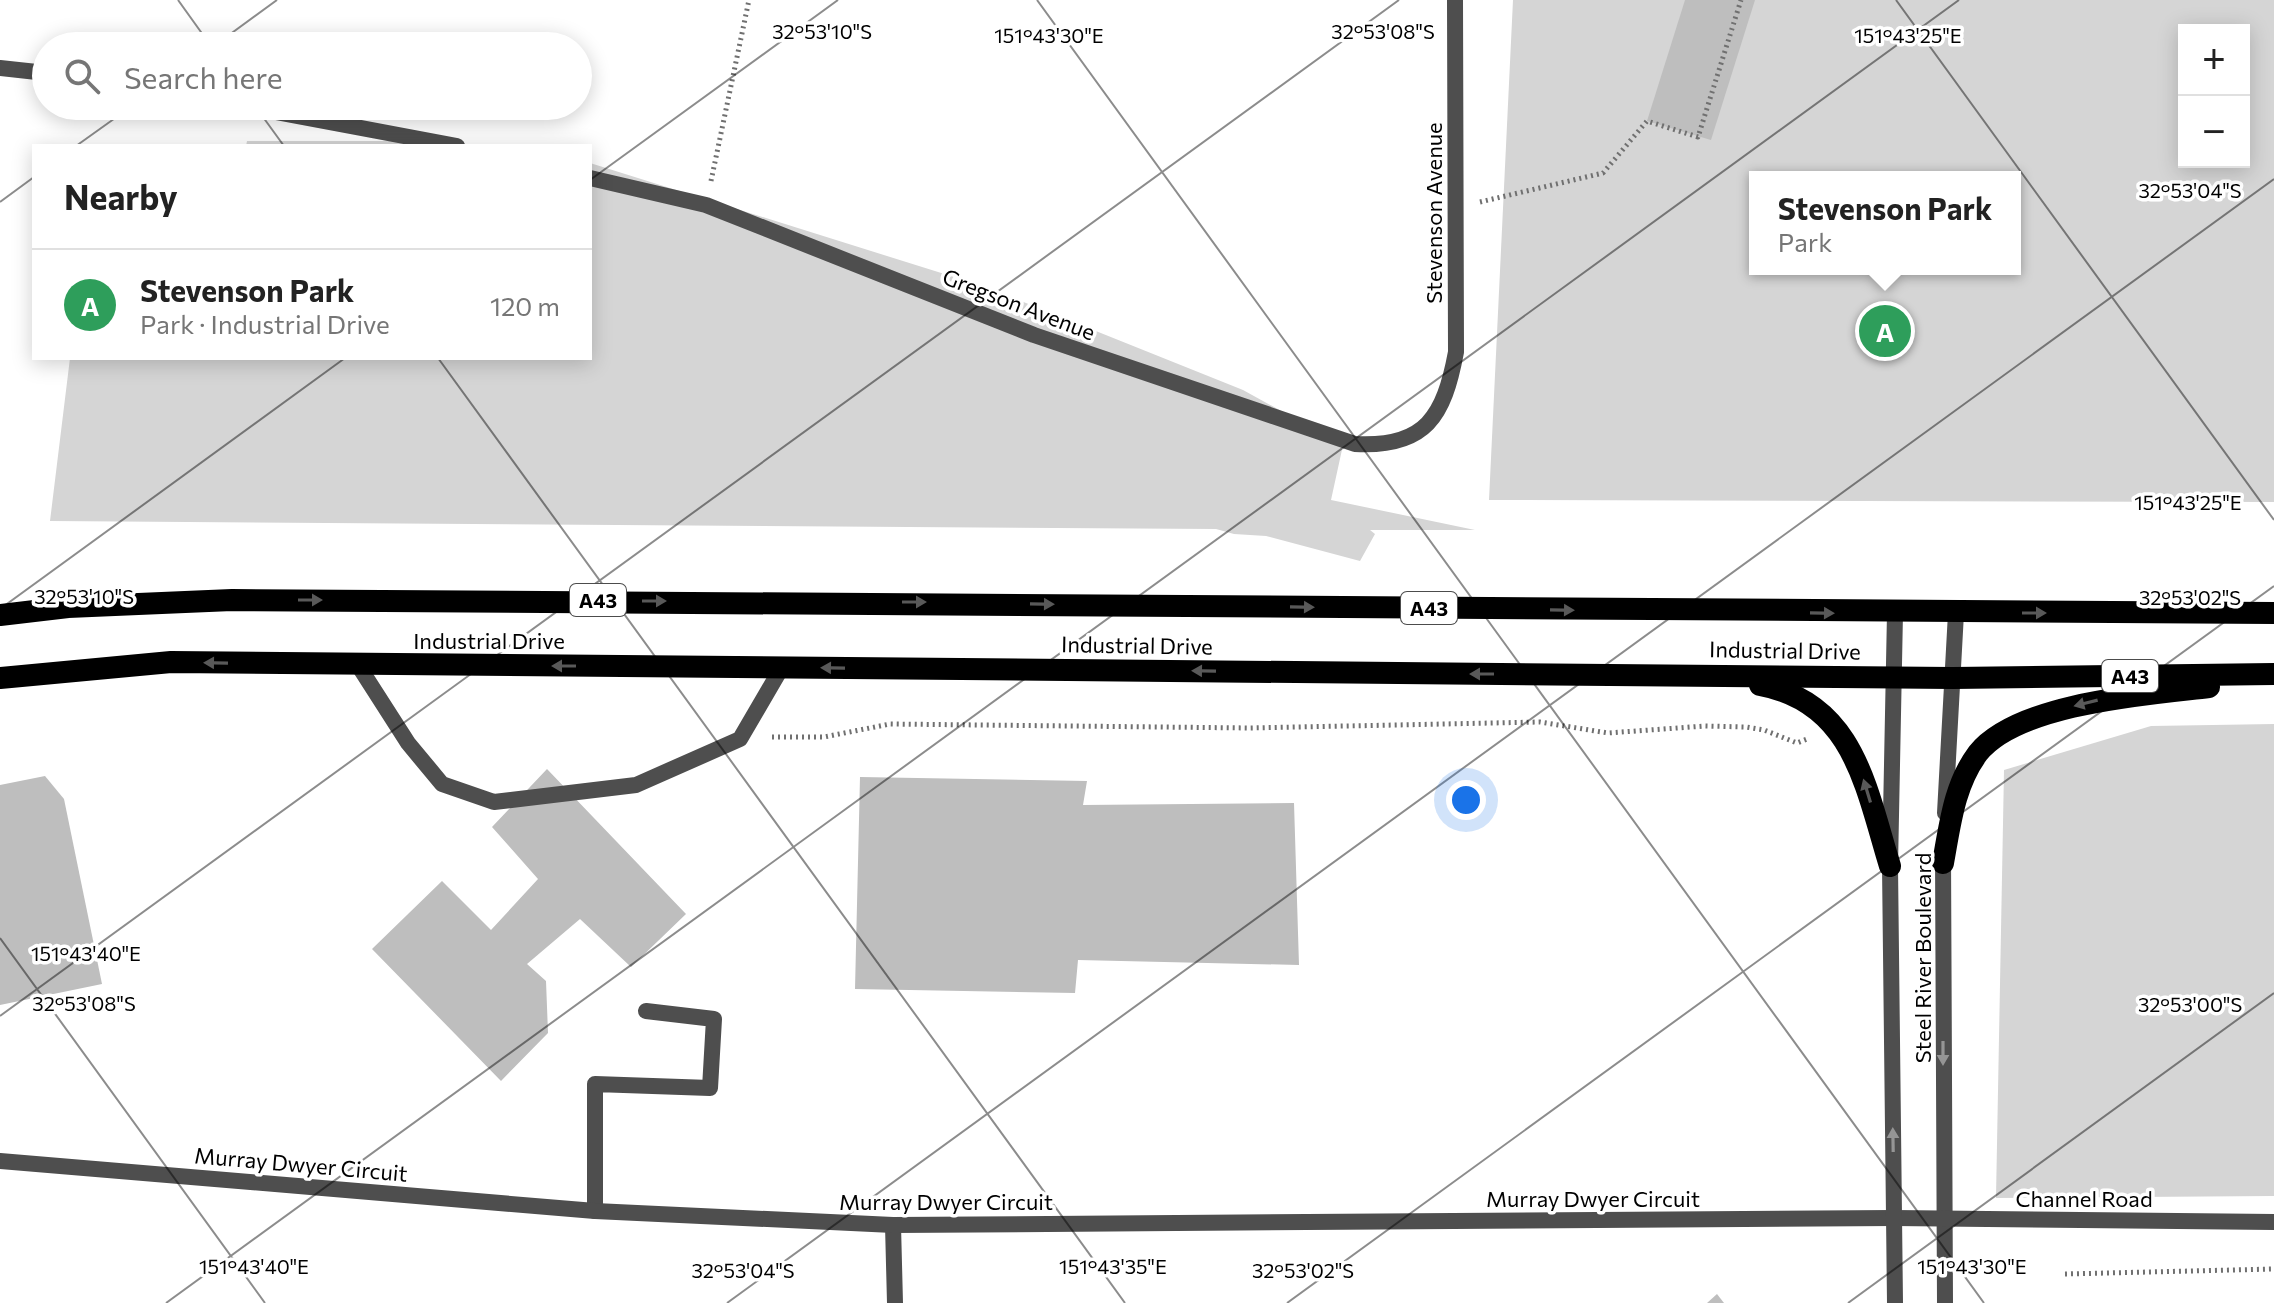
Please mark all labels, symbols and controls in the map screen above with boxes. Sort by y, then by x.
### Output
text: 32°53'10"S [772,19,872,43]
text: 32°53'08"S [1331,19,1435,43]
text: 151°43'30"E [994,23,1104,47]
text: 151°43'25"E [1854,23,1962,47]
map controls [2178,24,2250,168]
button: + [2178,24,2250,96]
search box [32,32,592,120]
icon: search [60,54,104,98]
text: Search here [124,58,283,95]
button: − [2178,96,2250,168]
street label: Stevenson Avenue [1420,122,1447,304]
popup [1749,171,2021,275]
text: Nearby [64,175,178,217]
text: 32°53'04"S [2138,178,2242,202]
text: Stevenson Park [1778,189,1992,226]
text: Park [1778,226,1832,257]
street label: Gregson Avenue [939,262,1099,346]
text: Stevenson Park [140,271,354,308]
text: A [81,290,99,321]
text: 120 m [490,290,560,321]
pin: A [1859,301,1911,361]
text: Park · Industrial Drive [140,308,390,339]
text: 151°43'25"E [2134,490,2242,514]
text: 32°53'10"S [34,584,134,608]
road number: A43 [570,584,626,616]
text: 32°53'02"S [2139,585,2241,609]
road number: A43 [1401,592,1457,624]
one-way arrow [298,594,323,606]
one-way arrow [642,594,667,607]
one-way arrow [902,596,927,609]
one-way arrow [1030,598,1055,610]
one-way arrow [1290,600,1315,613]
one-way arrow [1550,603,1575,616]
one-way arrow [1810,606,1835,619]
one-way arrow [2022,607,2047,619]
street label: Industrial Drive [413,627,565,654]
street label: Industrial Drive [1061,630,1213,660]
street label: Industrial Drive [1709,635,1861,665]
one-way arrow [203,657,228,669]
one-way arrow [551,660,576,672]
road number: A43 [2102,660,2158,692]
one-way arrow [819,662,845,674]
one-way arrow [1191,665,1216,678]
one-way arrow [1469,667,1494,680]
one-way arrow [2073,698,2098,710]
one-way arrow [1860,779,1873,803]
your location [1446,780,1486,820]
street label: Steel River Boulevard [1909,853,1936,1063]
text: 151°43'40"E [31,941,141,965]
text: 32°53'08"S [32,991,136,1015]
text: 32°53'00"S [2138,992,2242,1016]
one-way arrow [1937,1041,1949,1066]
one-way arrow [1887,1127,1899,1152]
street label: Murray Dwyer Circuit [193,1141,409,1187]
street label: Murray Dwyer Circuit [1486,1185,1700,1212]
street label: Channel Road [2015,1185,2153,1212]
street label: Murray Dwyer Circuit [839,1188,1053,1215]
text: 151°43'40"E [199,1254,309,1278]
text: 151°43'35"E [1059,1254,1167,1278]
text: 151°43'30"E [1917,1254,2027,1278]
text: 32°53'04"S [691,1258,795,1282]
text: 32°53'02"S [1252,1258,1354,1282]

